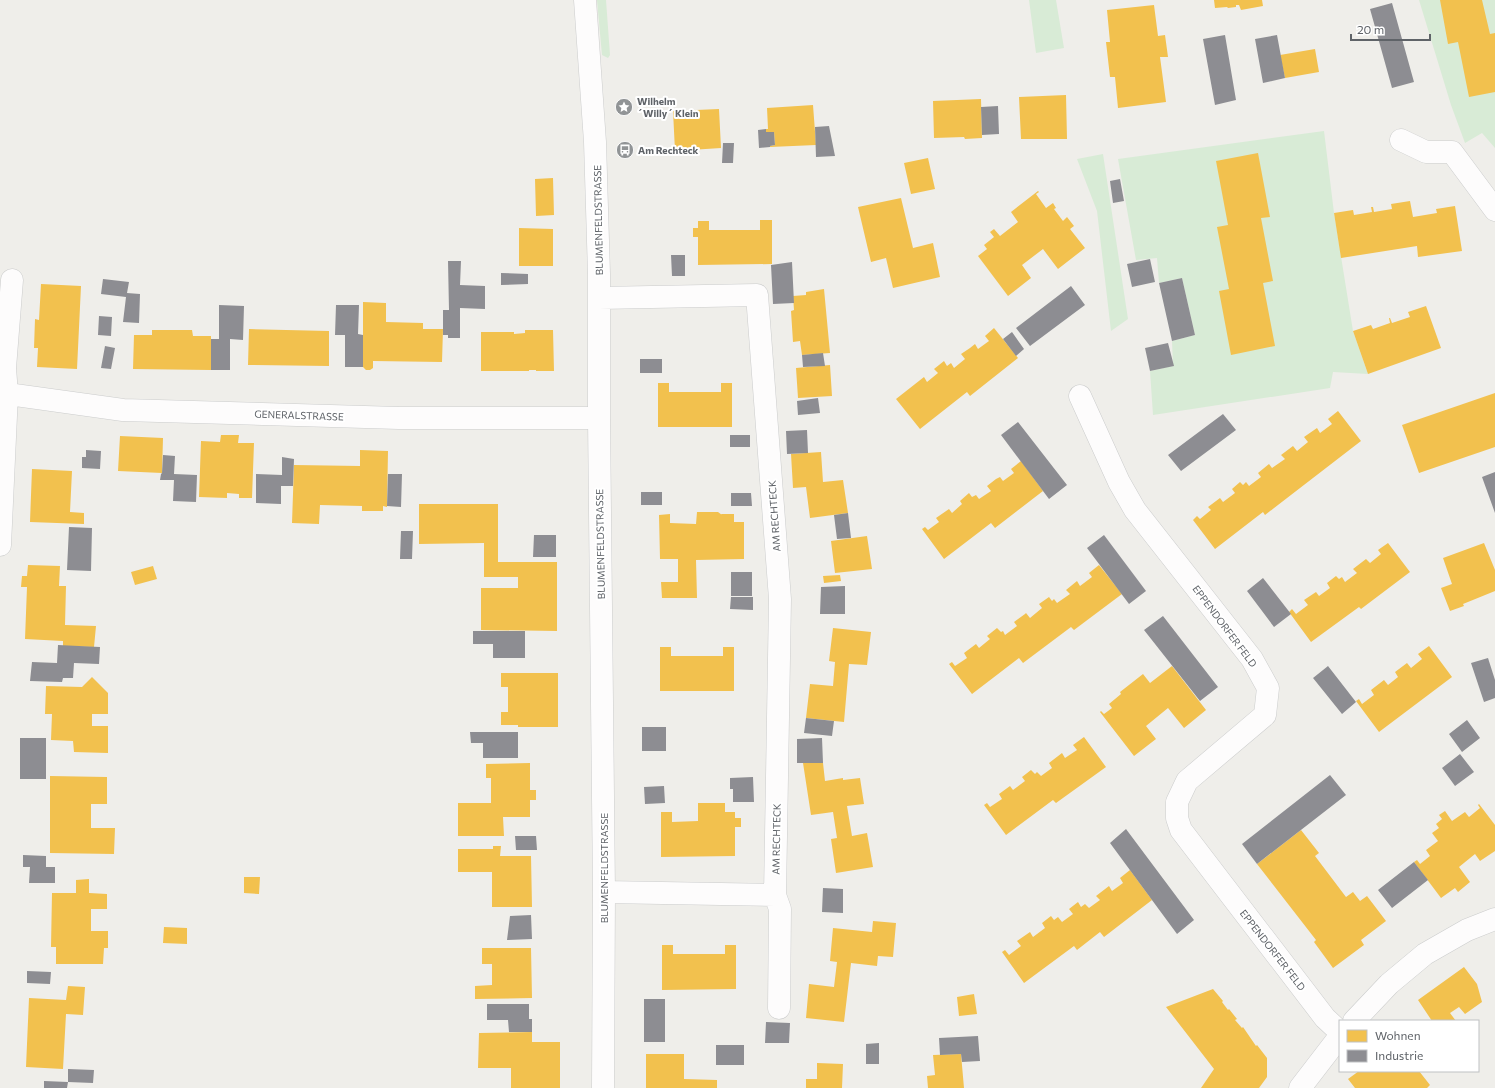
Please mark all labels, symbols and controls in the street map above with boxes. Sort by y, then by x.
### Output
scale bar [1351,16,1430,42]
text: 20 m [1357,22,1384,36]
place label: Wilhelm ´Willy´ Klein [637,95,699,119]
place icon: Wilhelm ´Willy´ Klein [614,97,634,117]
bus stop icon: Am Rechteck [615,140,635,160]
place label: Am Rechteck [638,144,699,156]
street label: BLUMENFELDSTRASSE [591,165,605,275]
street label: GENERALSTRASSE [254,407,344,423]
street label: AM RECHTECK [766,480,782,552]
street label: BLUMENFELDSTRASSE [593,489,607,599]
street label: EPPENDORFER FELD [1190,583,1260,669]
street label: AM RECHTECK [769,803,783,875]
street label: BLUMENFELDSTRASSE [598,813,610,923]
street label: EPPENDORFER FELD [1238,907,1308,993]
legend [1339,1020,1479,1072]
text: Wohnen [1375,1028,1421,1042]
text: Industrie [1375,1048,1423,1062]

